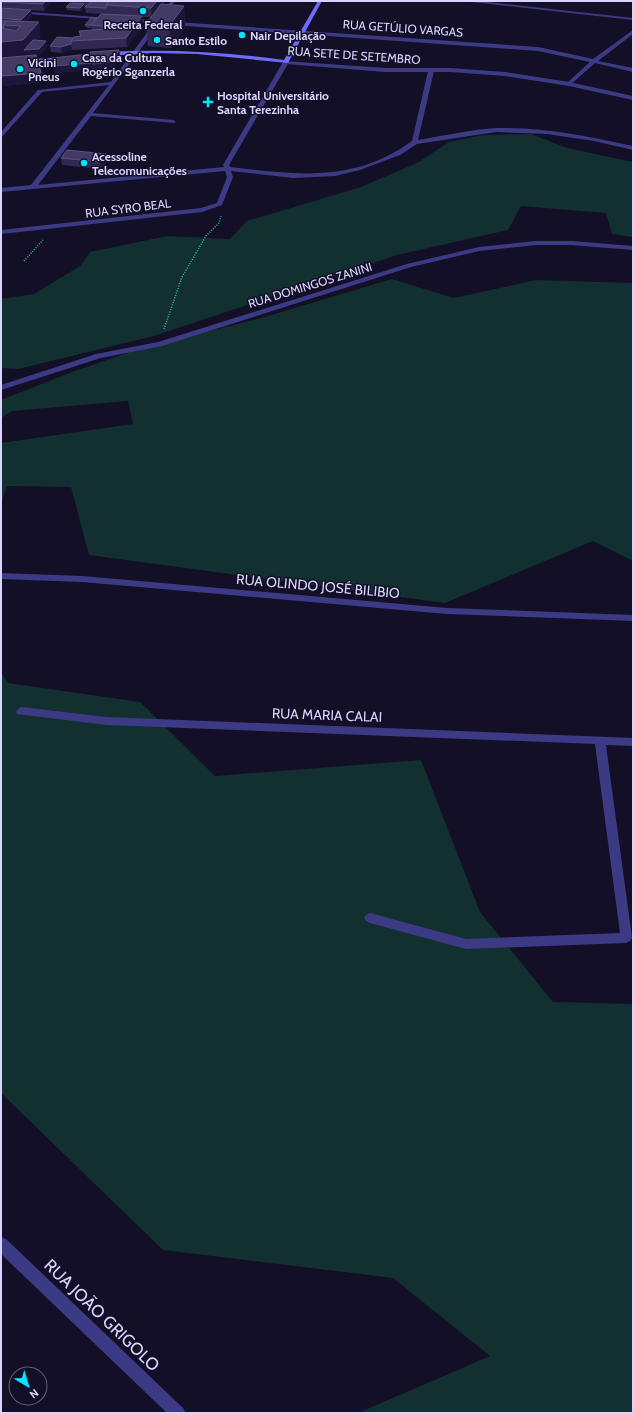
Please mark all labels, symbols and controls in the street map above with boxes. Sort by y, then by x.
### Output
marker: Receita Federal [138,6,148,16]
street label: RUA GETÚLIO VARGAS [342,16,464,40]
place label: Receita Federal [104,17,182,32]
place label: Nair Depilação [250,28,326,43]
marker: Nair Depilação [237,30,247,40]
place label: Santo Estilo [165,33,227,48]
marker: Santo Estilo [152,35,162,45]
street label: RUA SETE DE SETEMBRO [287,43,421,67]
place label: Casa da Cultura Rogério Sganzerla [82,50,175,79]
place label: Vicini Pneus [28,55,60,84]
marker: Casa da Cultura Rogério Sganzerla [69,59,79,69]
marker: Vicini Pneus [15,64,25,74]
place label: Hospital Universitário Santa Terezinha [217,88,329,117]
marker: Hospital Universitário Santa Terezinha [202,96,214,108]
place label: Acessoline Telecomunicações [92,149,187,178]
marker: Acessoline Telecomunicações [79,158,89,168]
street label: RUA SYRO BEAL [84,195,172,221]
street label: RUA DOMINGOS ZANINI [246,259,374,311]
street label: RUA OLINDO JOSÉ BILIBIO [235,570,401,602]
street label: RUA MARIA CALAI [272,704,382,726]
street label: RUA JOÃO GRIGOLO [40,1255,164,1375]
north arrow [8,1366,48,1406]
text: N [27,1386,42,1402]

